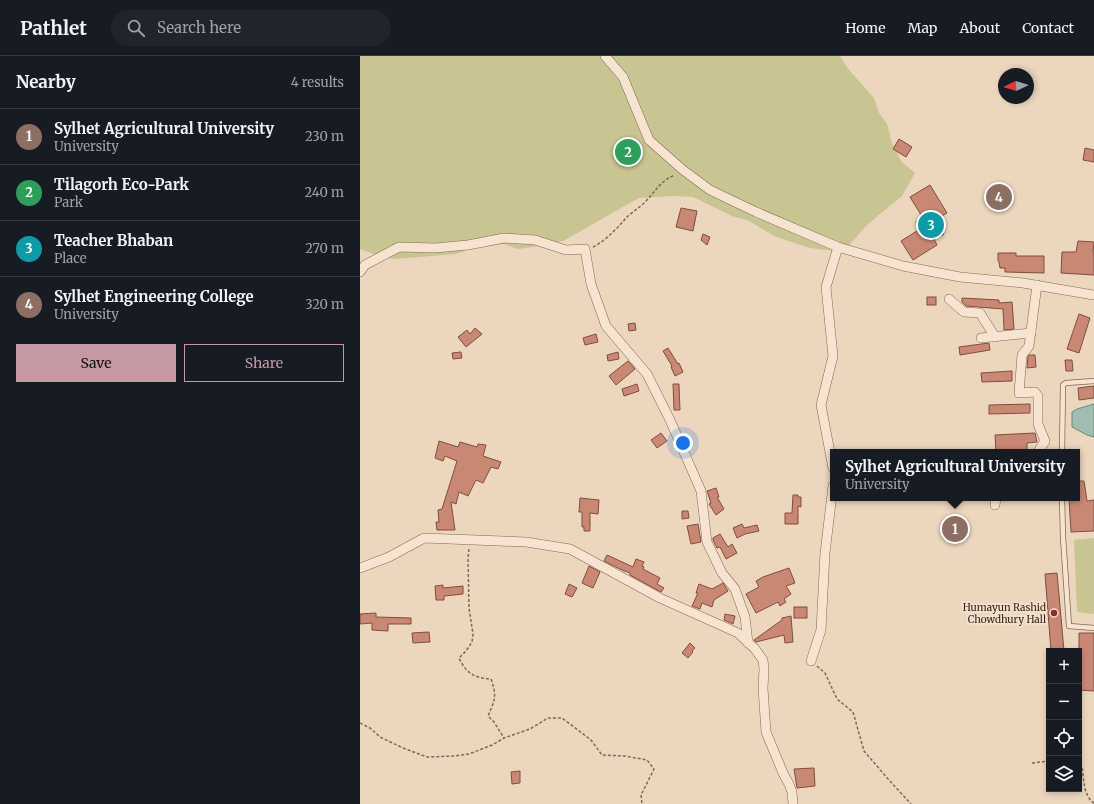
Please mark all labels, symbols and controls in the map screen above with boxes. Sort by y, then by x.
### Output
search box [111,10,391,46]
text: Pathlet [20,16,87,40]
icon: search [125,17,147,39]
text: Search here [157,18,241,37]
text: Home [845,19,886,37]
text: Map [908,19,937,37]
text: About [959,19,1000,37]
text: Contact [1022,19,1074,37]
north arrow [998,68,1034,104]
text: Nearby [16,71,76,93]
text: 4 results [291,74,344,91]
text: Sylhet Agricultural University [54,119,274,138]
text: 1 [26,128,32,145]
text: 230 m [305,128,344,145]
pin: 2 [615,137,641,167]
text: University [54,138,119,155]
text: Tilagorh Eco-Park [54,175,189,194]
pin: 4 [986,182,1012,212]
text: 2 [25,184,33,201]
text: 240 m [304,184,344,201]
text: Park [54,194,83,211]
pin: 3 [918,210,944,240]
text: Teacher Bhaban [54,231,173,250]
text: 3 [25,240,33,257]
text: 270 m [305,240,344,257]
text: Place [54,250,87,267]
text: Sylhet Engineering College [54,287,254,306]
text: 4 [25,296,33,313]
text: 320 m [305,296,344,313]
text: University [54,306,119,323]
button: Save [16,344,176,382]
button: Share [184,344,344,382]
your location [673,433,693,453]
popup [830,449,1080,501]
text: Sylhet Agricultural University [845,457,1065,476]
text: University [845,476,910,493]
pin: 1 [942,514,968,544]
place label: Humayun Rashid Chowdhury Hall [963,601,1046,626]
marker: Humayun Rashid Chowdhury Hall [1049,608,1059,618]
map controls [1046,648,1082,792]
button: + [1046,648,1082,684]
button: − [1046,684,1082,720]
button: locate [1046,720,1082,756]
button: layers [1046,756,1082,792]

